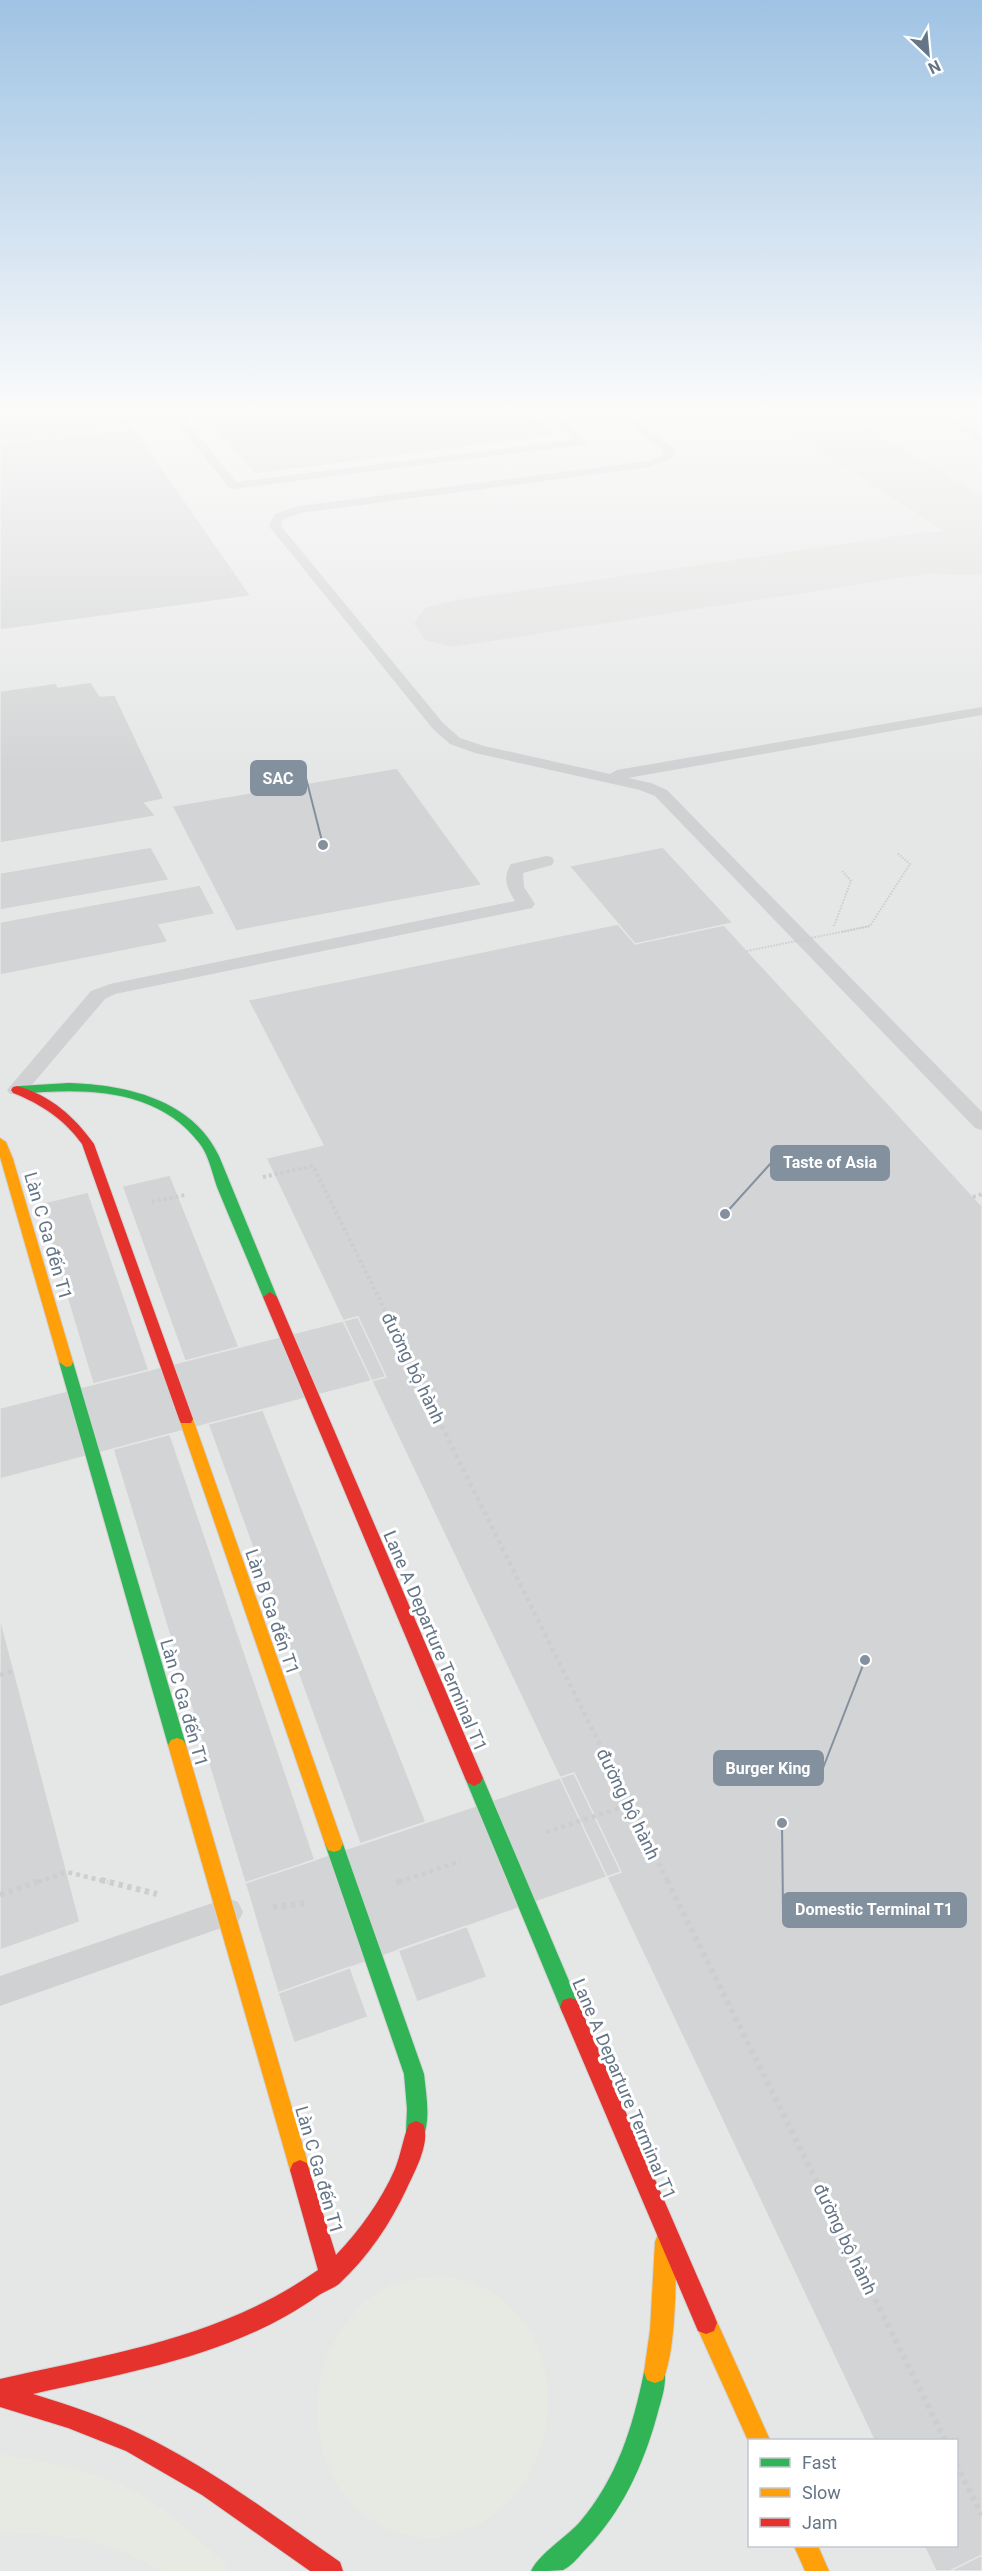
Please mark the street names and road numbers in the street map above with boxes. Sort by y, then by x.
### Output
street label: Làn C Ga đến T1 [20,1170,77,1302]
street label: đường bộ hành [377,1309,449,1427]
street label: Lane A Departure Terminal T1 [379,1527,492,1754]
street label: Làn B Ga đến T1 [241,1546,304,1677]
street label: Làn C Ga đến T1 [156,1637,213,1769]
street label: đường bộ hành [592,1745,664,1863]
street label: Lane A Departure Terminal T1 [568,1975,681,2202]
street label: Làn C Ga đến T1 [291,2104,348,2236]
street label: đường bộ hành [809,2180,881,2298]

